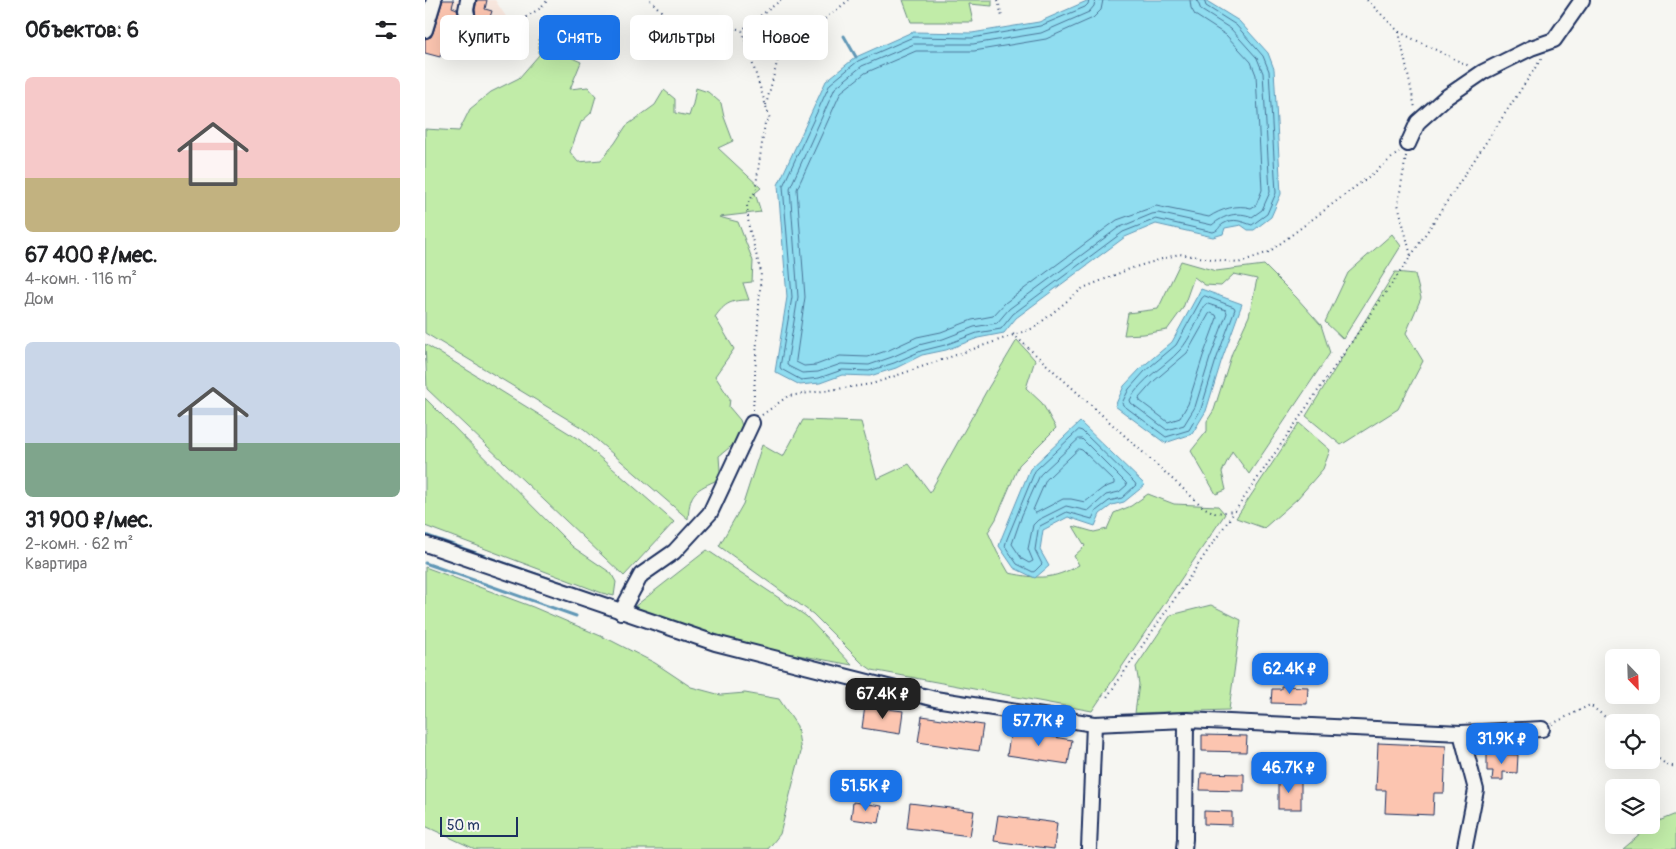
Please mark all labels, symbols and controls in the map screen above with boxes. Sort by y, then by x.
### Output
chip: Купить [440,15,529,60]
chip: Снять [539,15,620,60]
chip: Фильтры [630,15,733,60]
chip: Новое [743,15,828,60]
icon: filters [372,16,400,44]
text: Объектов: 6 [25,17,139,44]
icon: home [168,109,258,199]
text: 67 400 ₽/мес. [25,242,158,269]
text: 4-комн. · 116 m² [25,269,137,289]
text: Дом [25,289,54,309]
icon: home [168,374,258,464]
text: 31 900 ₽/мес. [25,507,153,534]
text: 2-комн. · 62 m² [25,534,133,554]
text: Квартира [25,554,87,574]
north arrow [1605,649,1660,704]
map controls [1605,649,1660,834]
pin: 62.4K ₽ [1244,652,1336,695]
text: 62.4K ₽ [1263,659,1317,679]
pin: 67.4K ₽ [837,678,929,720]
text: 67.4K ₽ [856,684,910,704]
pin: 57.7K ₽ [993,704,1085,747]
text: 57.7K ₽ [1013,711,1065,731]
button: locate [1605,714,1660,769]
pin: 31.9K ₽ [1456,722,1548,765]
text: 31.9K ₽ [1477,729,1527,749]
pin: 46.7K ₽ [1243,752,1335,794]
text: 46.7K ₽ [1262,758,1316,778]
pin: 51.5K ₽ [820,770,912,812]
text: 51.5K ₽ [841,776,891,796]
button: layers [1605,779,1660,834]
scale bar [440,814,517,837]
text: 50 m [447,817,480,834]

